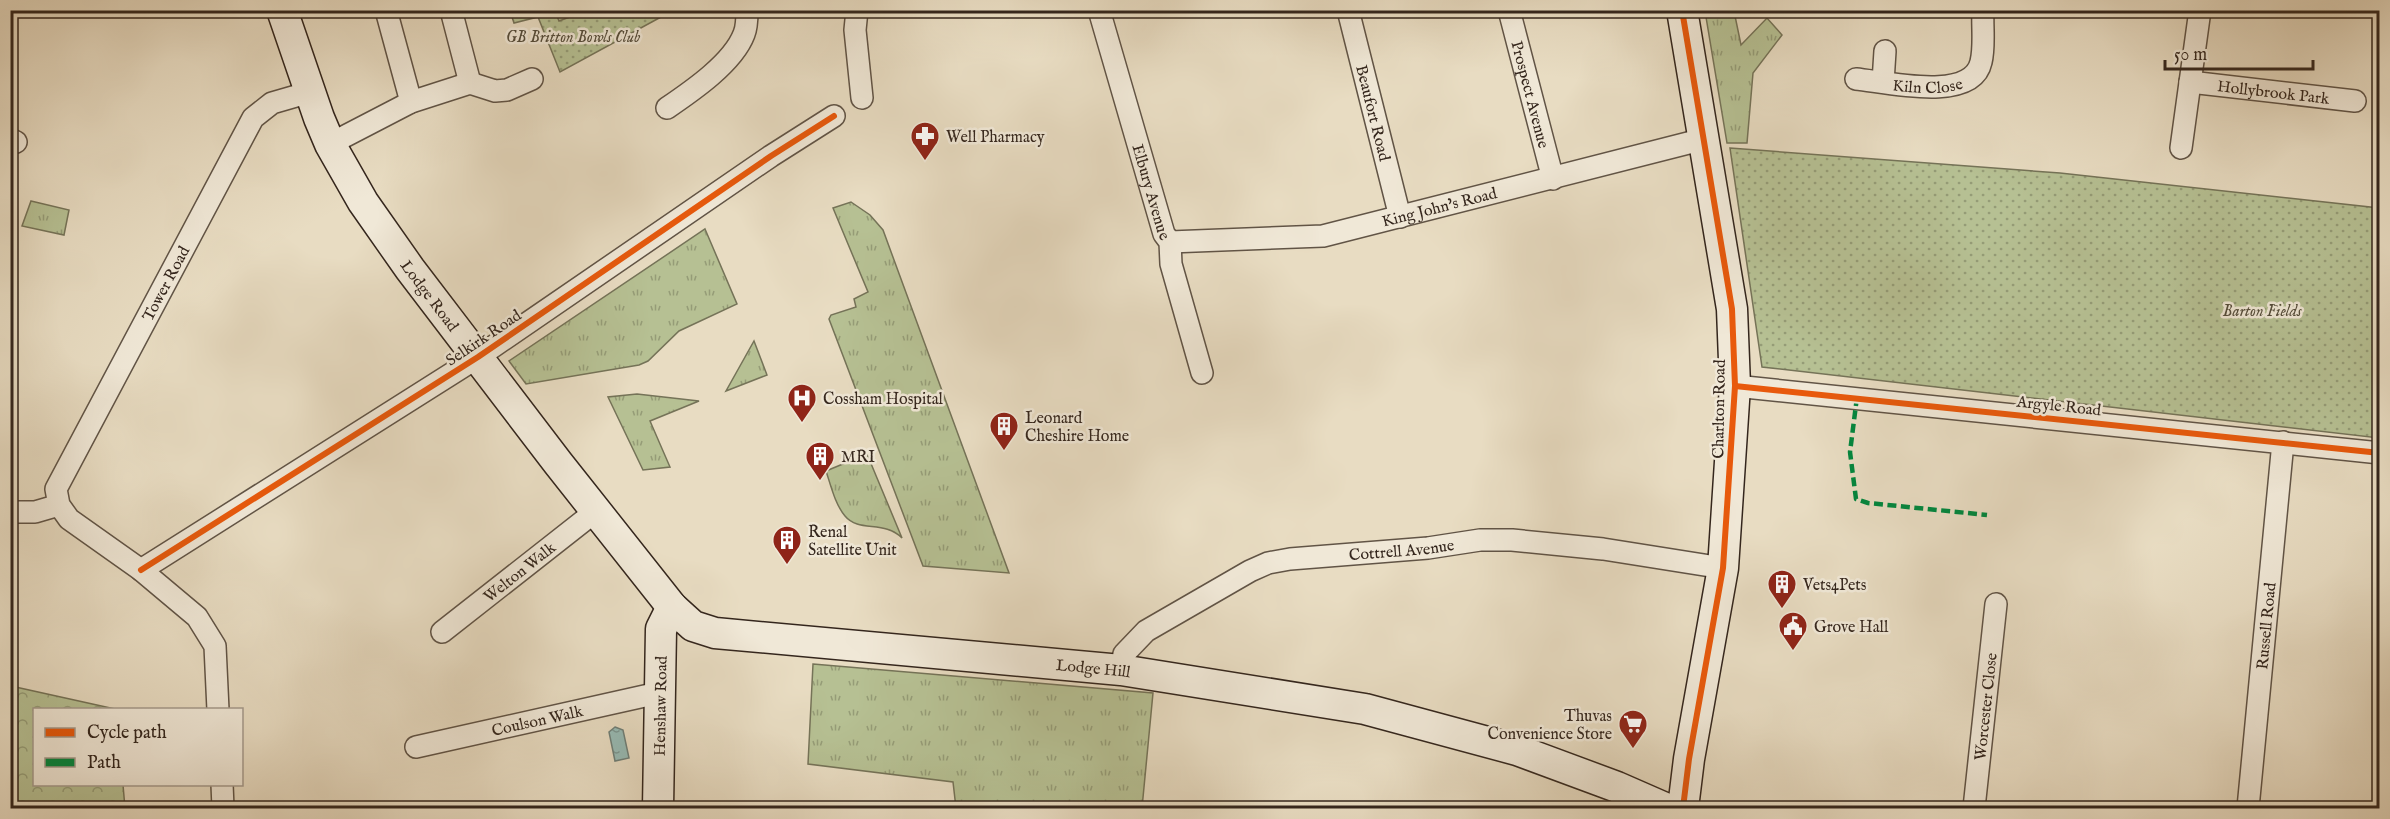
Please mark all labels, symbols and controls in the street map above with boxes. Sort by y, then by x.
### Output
park label: GB Britton Bowls Club [506,28,641,48]
scale bar [2165,33,2314,71]
street label: Prospect Avenue [1505,39,1553,151]
text: 50 m [2174,44,2207,67]
street label: Beaufort Road [1350,63,1394,164]
street label: Kiln Close [1891,75,1965,99]
street label: Hollybrook Park [2216,77,2331,110]
pharmacy icon: Well Pharmacy [909,120,941,162]
place label: Well Pharmacy [946,128,1045,148]
street label: Elbury Avenue [1126,142,1173,245]
street label: King John's Road [1380,184,1500,233]
street label: Tower Road [139,243,195,325]
street label: Lodge Road [395,257,462,336]
park label: Barton Fields [2222,302,2302,322]
street label: Selkirk Road [443,306,526,371]
street label: Charlton Road [1709,359,1731,459]
hospital icon: Cossham Hospital [786,382,818,424]
place label: Cossham Hospital [823,390,944,410]
street label: Argyle Road [2015,393,2103,421]
place label: Leonard Cheshire Home [1025,409,1129,447]
building icon: Leonard Cheshire Home [988,410,1020,452]
building icon: MRI [804,440,836,482]
place label: MRI [841,448,875,468]
place label: Renal Satellite Unit [808,523,897,561]
building icon: Renal Satellite Unit [771,524,803,566]
street label: Cottrell Avenue [1348,536,1456,566]
street label: Welton Walk [480,538,561,608]
building icon: Vets4Pets [1766,568,1798,610]
place label: Vets4Pets [1802,576,1867,596]
street label: Russell Road [2253,581,2282,670]
public building icon: Grove Hall [1777,610,1809,652]
place label: Grove Hall [1814,618,1889,638]
street label: Worcester Close [1971,652,2003,762]
street label: Henshaw Road [651,655,673,756]
street label: Lodge Hill [1055,656,1133,683]
street label: Coulson Walk [490,702,585,742]
place label: Thuvas Convenience Store [1488,707,1612,745]
legend [33,708,243,786]
supermarket icon: Thuvas Convenience Store [1617,708,1649,750]
text: Cycle path [87,722,167,745]
text: Path [87,752,121,775]

